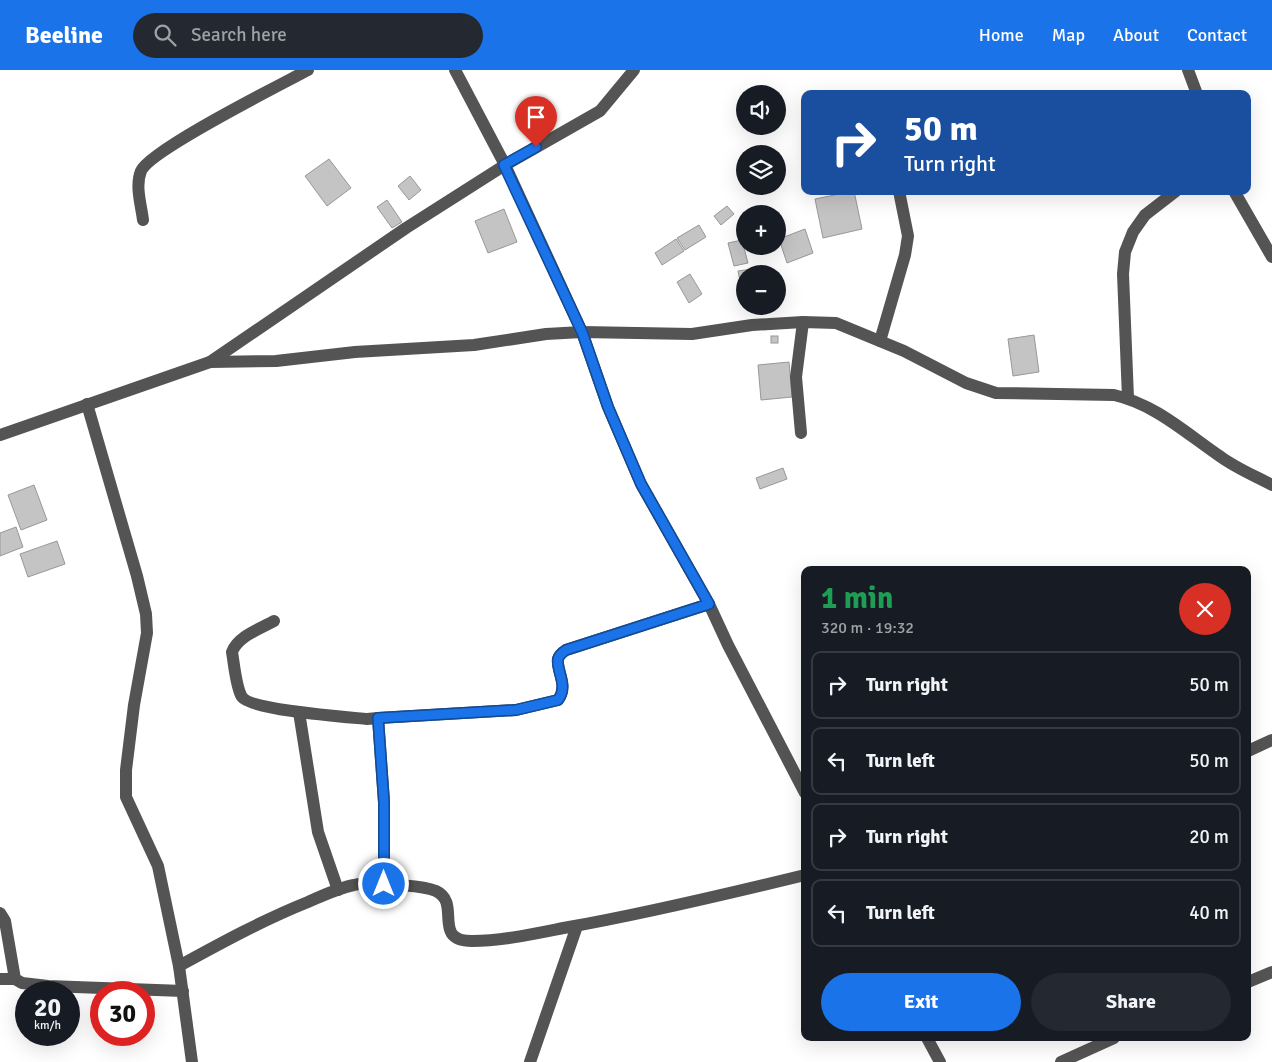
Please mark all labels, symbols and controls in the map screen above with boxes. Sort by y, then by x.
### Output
search box [133,13,483,58]
text: Beeline [25,20,103,50]
icon: search [151,21,179,49]
text: Search here [191,23,287,47]
text: Home [979,24,1024,46]
text: Map [1052,24,1085,46]
text: About [1113,24,1159,46]
text: Contact [1187,24,1247,46]
map controls [736,85,786,315]
button: sound [736,85,786,135]
pin [515,96,557,147]
icon: arrive [522,103,550,131]
text: 50 m [904,107,978,150]
icon: right [821,110,886,175]
button: layers [736,145,786,195]
text: Turn right [904,150,996,177]
button: + [736,205,786,255]
button: − [736,265,786,315]
text: 1 min [821,580,893,617]
button: close [1179,583,1231,635]
text: 320 m · 19:32 [821,618,914,638]
icon: right [823,671,851,699]
text: Turn right [866,673,948,697]
text: 50 m [1189,673,1229,697]
icon: left [823,747,851,775]
text: Turn left [866,749,935,773]
text: 50 m [1189,749,1229,773]
icon: right [823,823,851,851]
text: Turn right [866,825,948,849]
text: 20 m [1189,825,1229,849]
position arrow [357,857,409,909]
icon: left [823,899,851,927]
text: Turn left [866,901,935,925]
text: 40 m [1189,901,1229,925]
button: Exit [821,973,1021,1031]
button: Share [1031,973,1231,1031]
speed limit sign: 30 [90,981,155,1046]
text: 20 [34,992,61,1023]
text: km/h [34,1018,61,1033]

